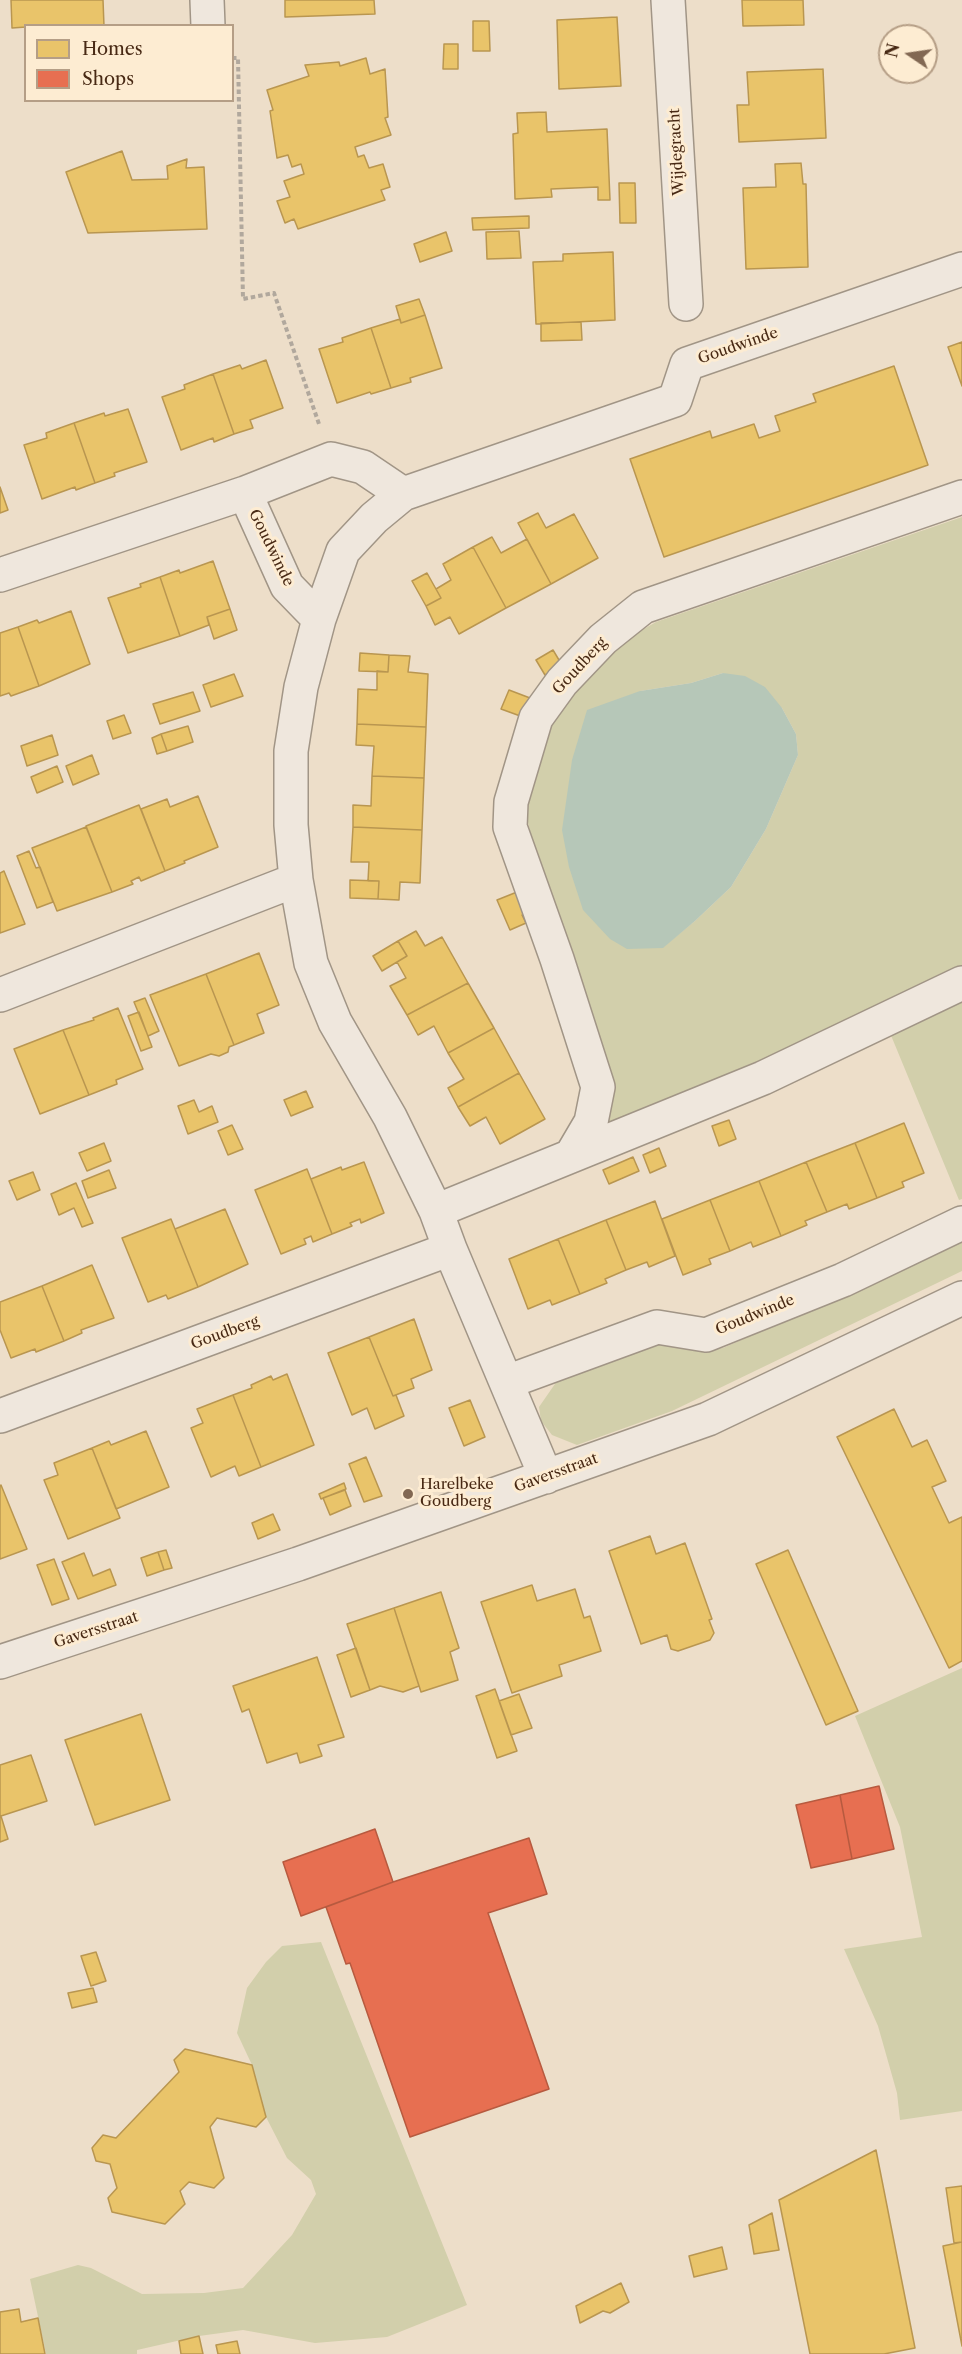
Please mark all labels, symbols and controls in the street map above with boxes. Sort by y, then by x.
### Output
legend [24,24,234,102]
north arrow [878,24,938,84]
text: Homes [82,38,143,60]
text: N [881,41,904,59]
text: Shops [82,68,134,90]
street label: Wijdegracht [666,108,688,196]
street label: Goudwinde [696,324,780,368]
street label: Goudwinde [245,507,297,589]
street label: Goudberg [549,634,611,698]
street label: Goudwinde [713,1291,797,1339]
street label: Goudberg [188,1312,262,1354]
street label: Gaversstraat [512,1450,600,1496]
place label: Harelbeke Goudberg [420,1476,494,1511]
marker: Harelbeke Goudberg [401,1487,415,1501]
street label: Gaversstraat [52,1608,140,1652]

